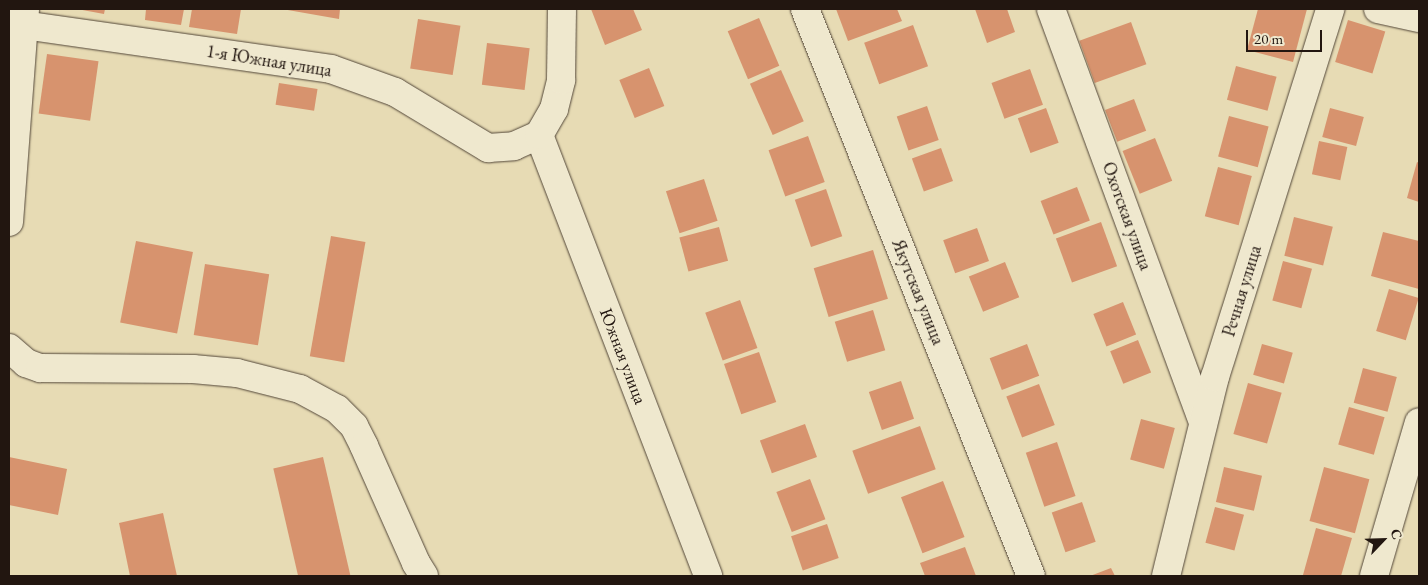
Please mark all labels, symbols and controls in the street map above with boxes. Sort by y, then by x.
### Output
scale bar [1248,20,1324,52]
text: 20 m [1254,29,1283,48]
street label: 1-я Южная улица [205,40,333,82]
street label: Охотская улица [1097,159,1157,273]
street label: Якутская улица [887,236,949,348]
street label: Речная улица [1218,243,1266,339]
street label: Южная улица [595,305,651,407]
north arrow [1358,515,1408,565]
text: С [1386,526,1407,542]

